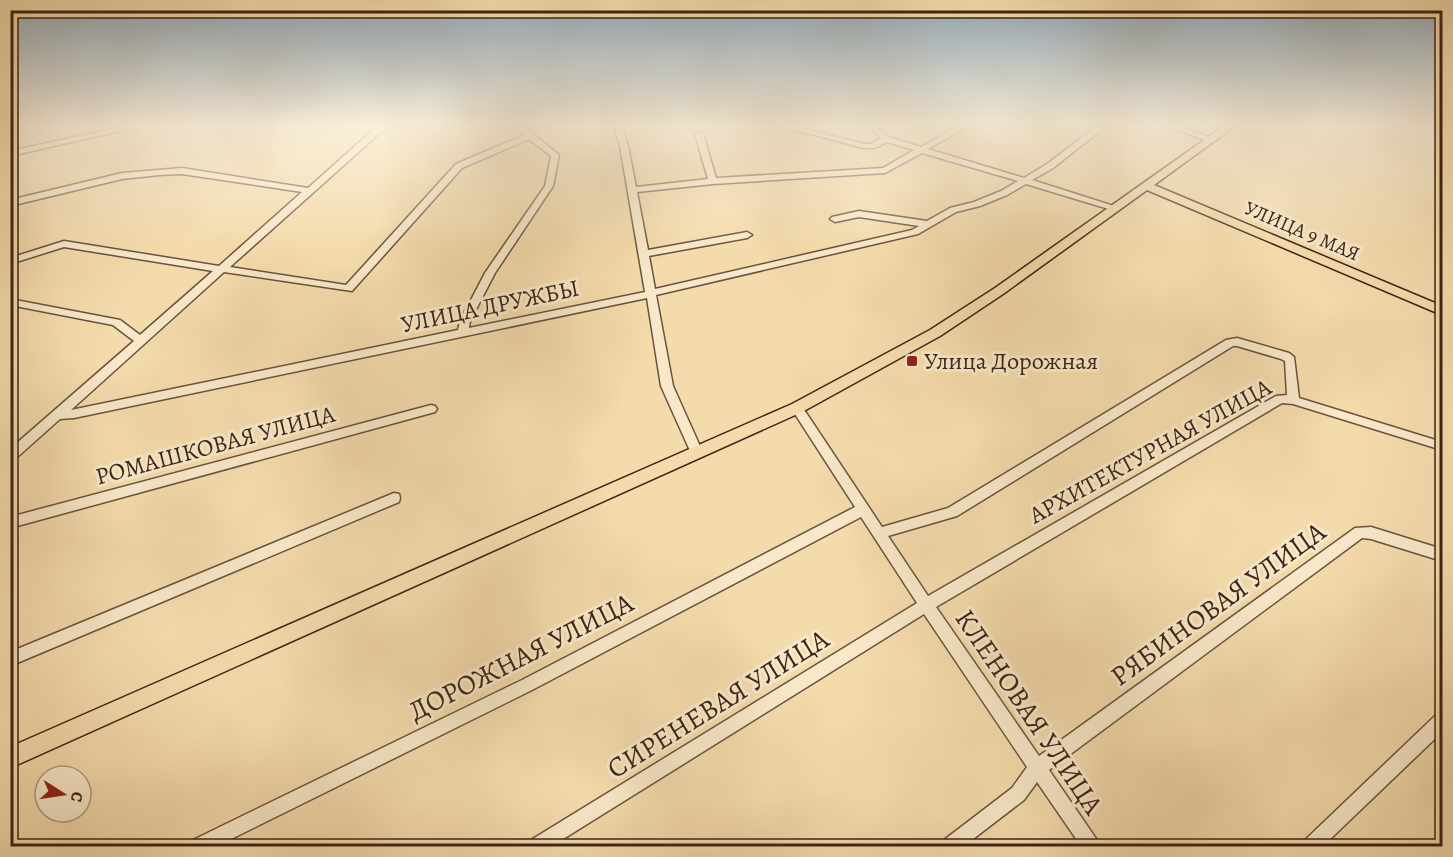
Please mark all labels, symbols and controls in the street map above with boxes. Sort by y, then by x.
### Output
street label: УЛИЦА 9 МАЯ [1240,195,1364,267]
street label: УЛИЦА ДРУЖБЫ [398,271,582,341]
place label: Улица Дорожная [924,345,1098,377]
marker: Улица Дорожная [905,354,919,368]
street label: АРХИТЕКТУРНАЯ УЛИЦА [1022,370,1278,532]
street label: РОМАШКОВАЯ УЛИЦА [92,397,339,492]
street label: РЯБИНОВАЯ УЛИЦА [1103,513,1334,695]
street label: ДОРОЖНАЯ УЛИЦА [402,584,641,730]
street label: КЛЕНОВАЯ УЛИЦА [946,602,1112,823]
street label: СИРЕНЕВАЯ УЛИЦА [600,620,837,788]
north arrow [33,764,93,824]
text: С [65,790,88,804]

